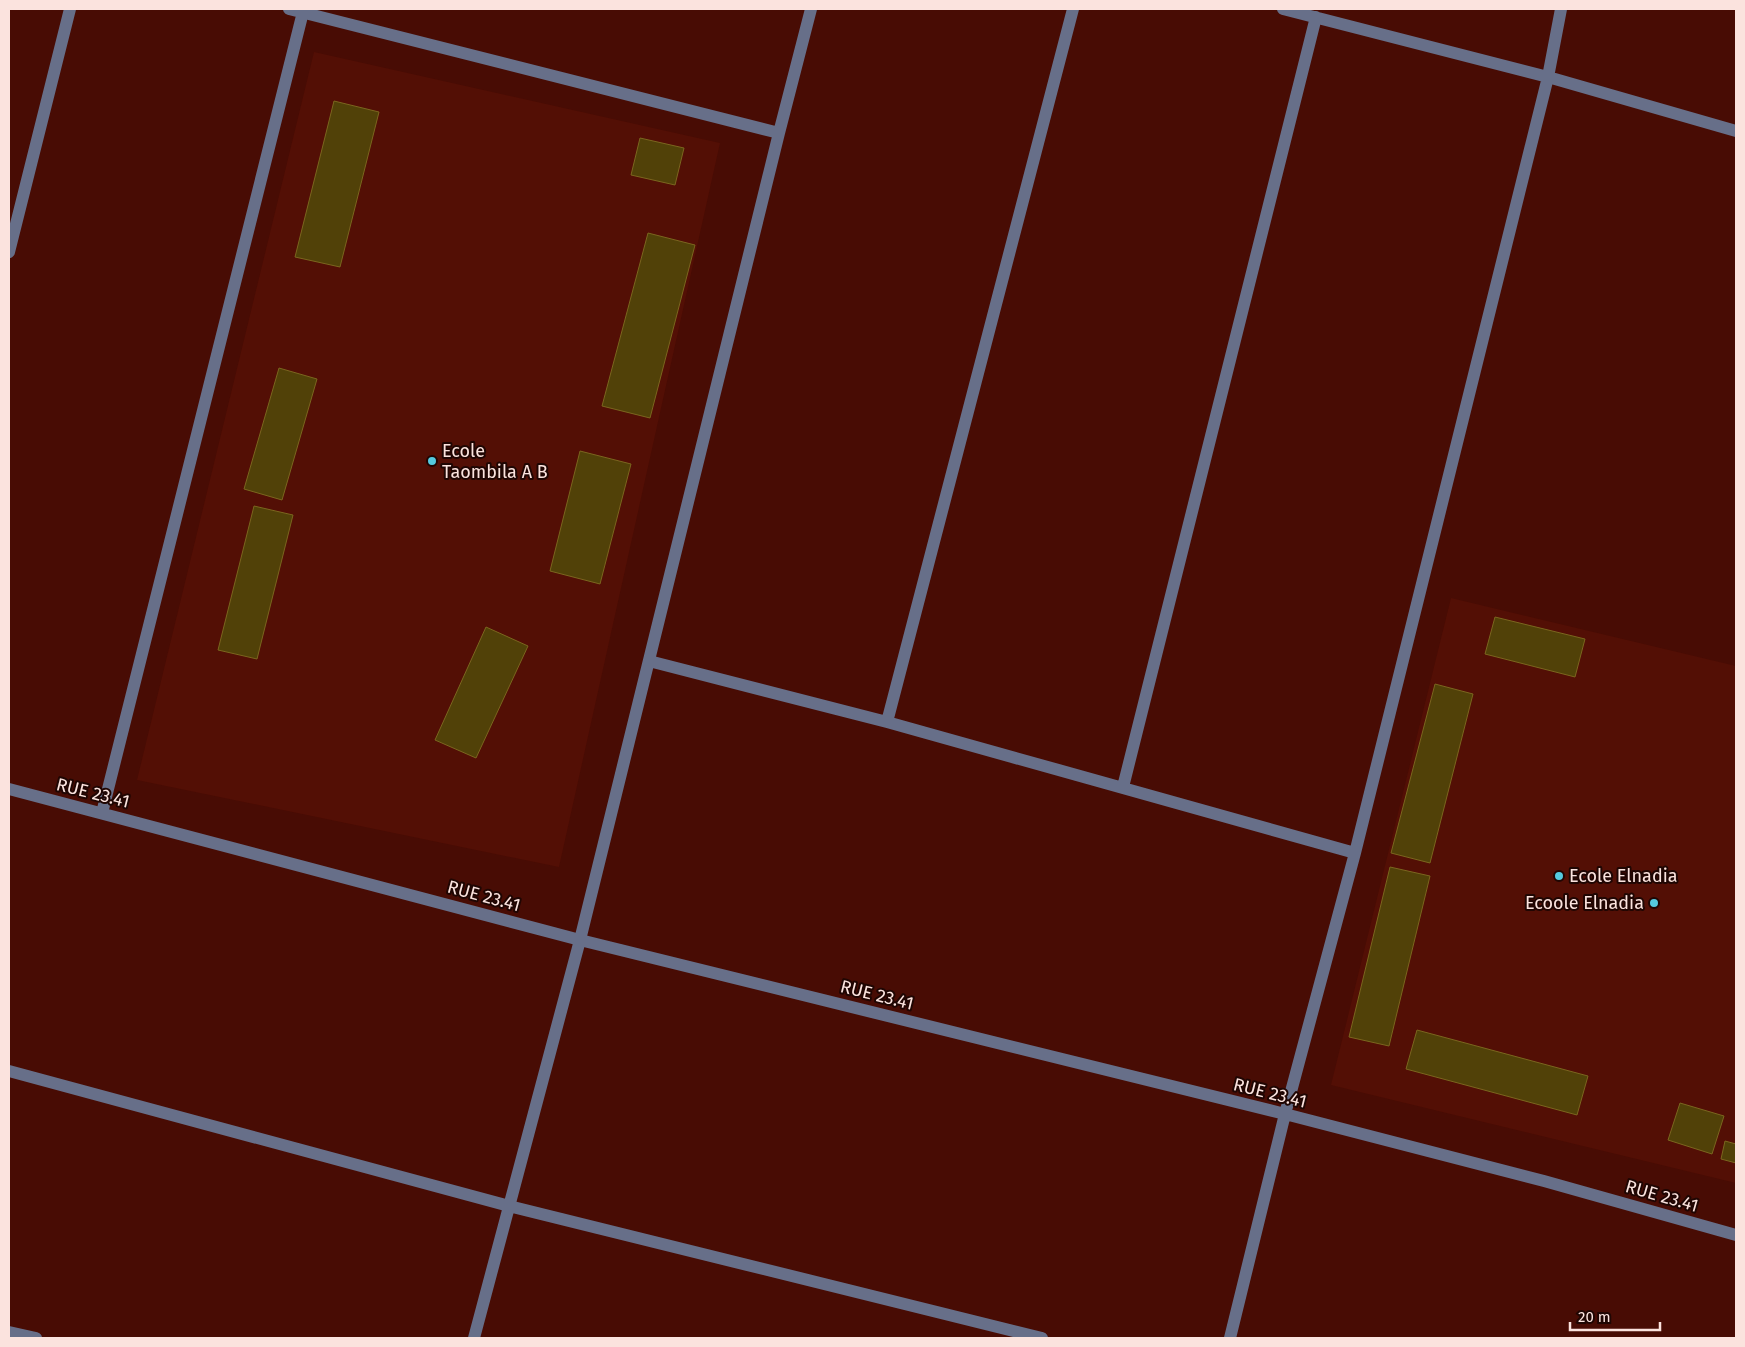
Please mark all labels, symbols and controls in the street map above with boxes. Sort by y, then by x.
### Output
place label: Ecole Taombila A B [442,440,548,483]
marker: Ecole Taombila A B [426,455,438,467]
street label: RUE 23.41 [54,773,132,813]
place label: Ecole Elnadia [1569,865,1678,887]
marker: Ecole Elnadia [1553,870,1565,882]
street label: RUE 23.41 [445,876,523,916]
place label: Ecoole Elnadia [1525,892,1644,914]
marker: Ecoole Elnadia [1648,897,1660,909]
street label: RUE 23.41 [838,975,916,1015]
street label: RUE 23.41 [1231,1073,1309,1113]
street label: RUE 23.41 [1623,1175,1701,1217]
scale bar [1570,1300,1660,1332]
text: 20 m [1578,1308,1611,1326]

